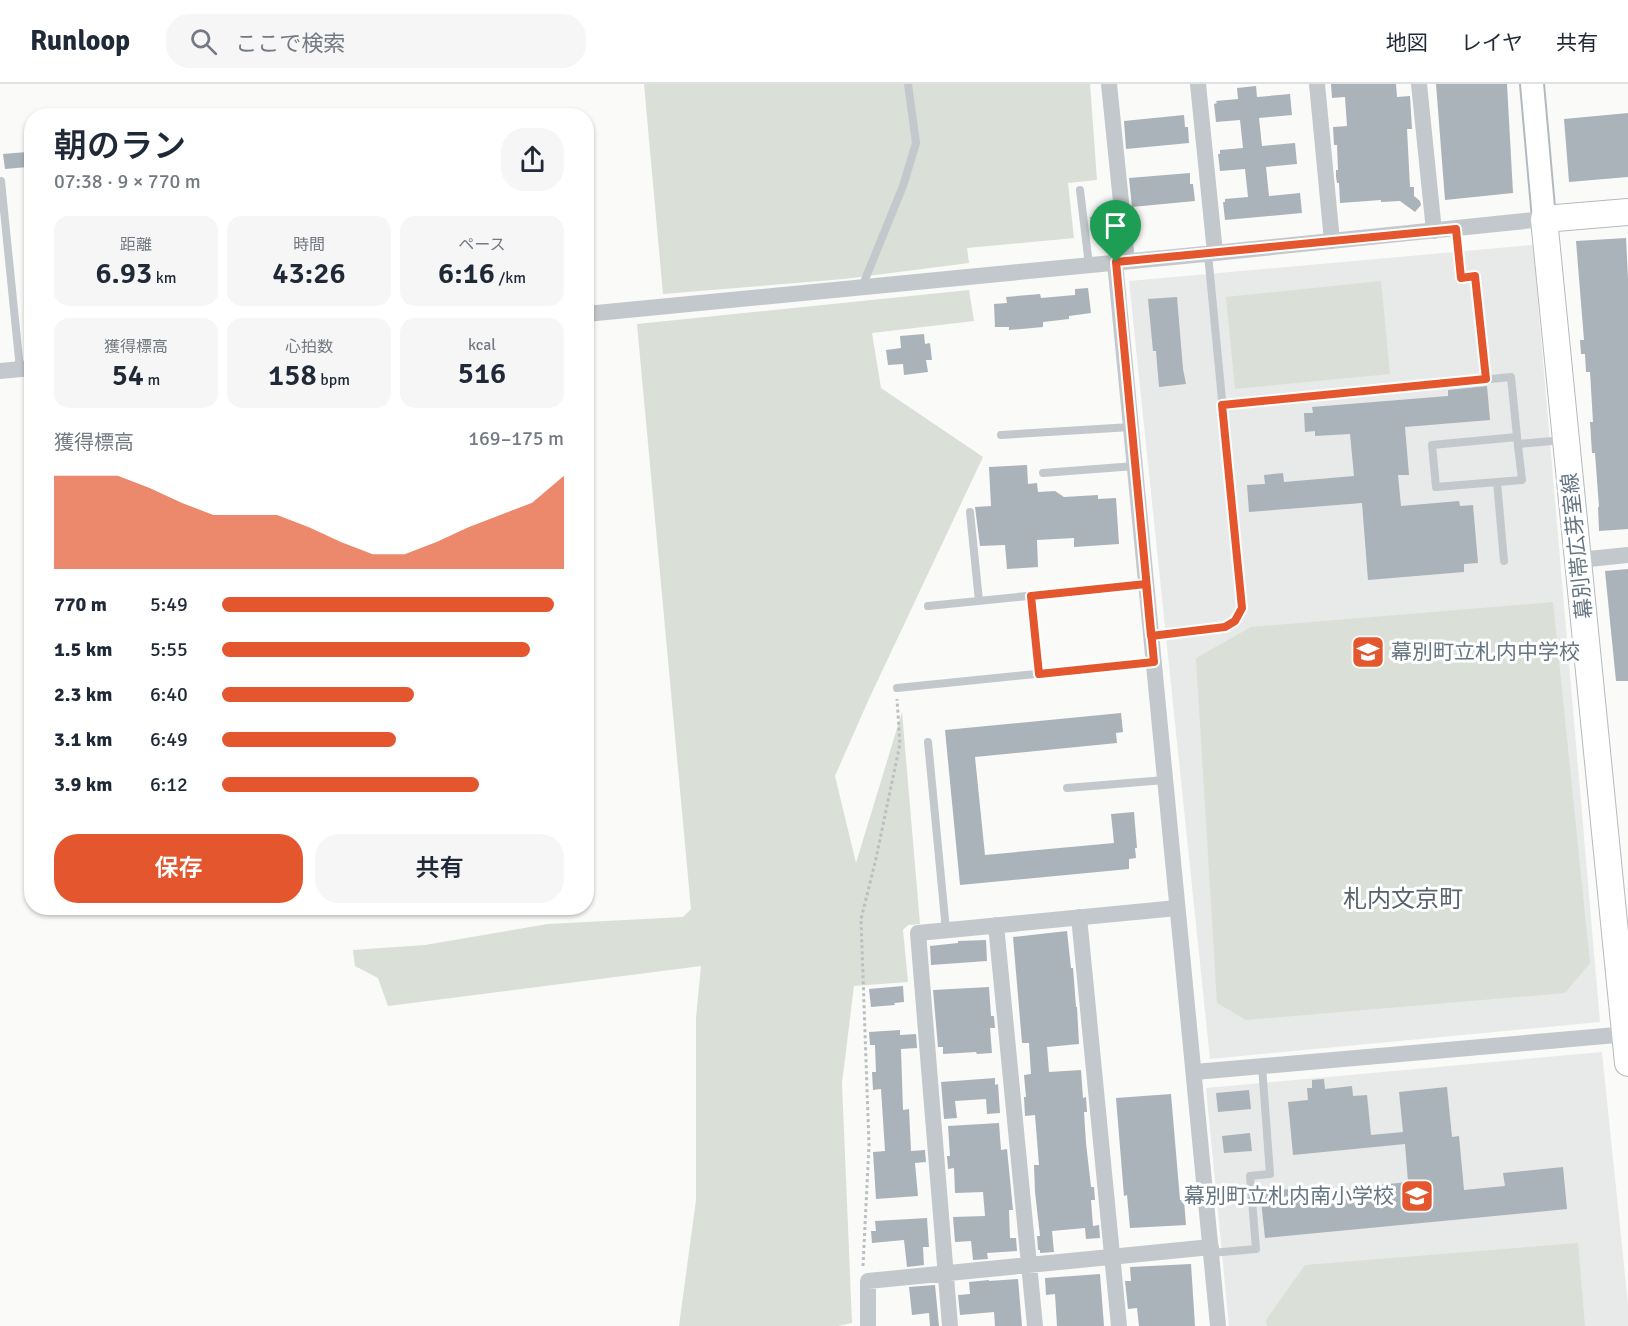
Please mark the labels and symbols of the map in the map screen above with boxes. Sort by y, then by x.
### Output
pin [1090,200,1141,262]
street label: 幕別帯広芽室線 [1556,472,1598,620]
school or university icon: 幕別町立札内中学校 [1350,634,1386,670]
place label: 幕別町立札内中学校 [1391,639,1580,665]
district label: 札内文京町 [1343,884,1463,914]
school or university icon: 幕別町立札内南小学校 [1399,1178,1435,1214]
place label: 幕別町立札内南小学校 [1184,1183,1394,1209]

